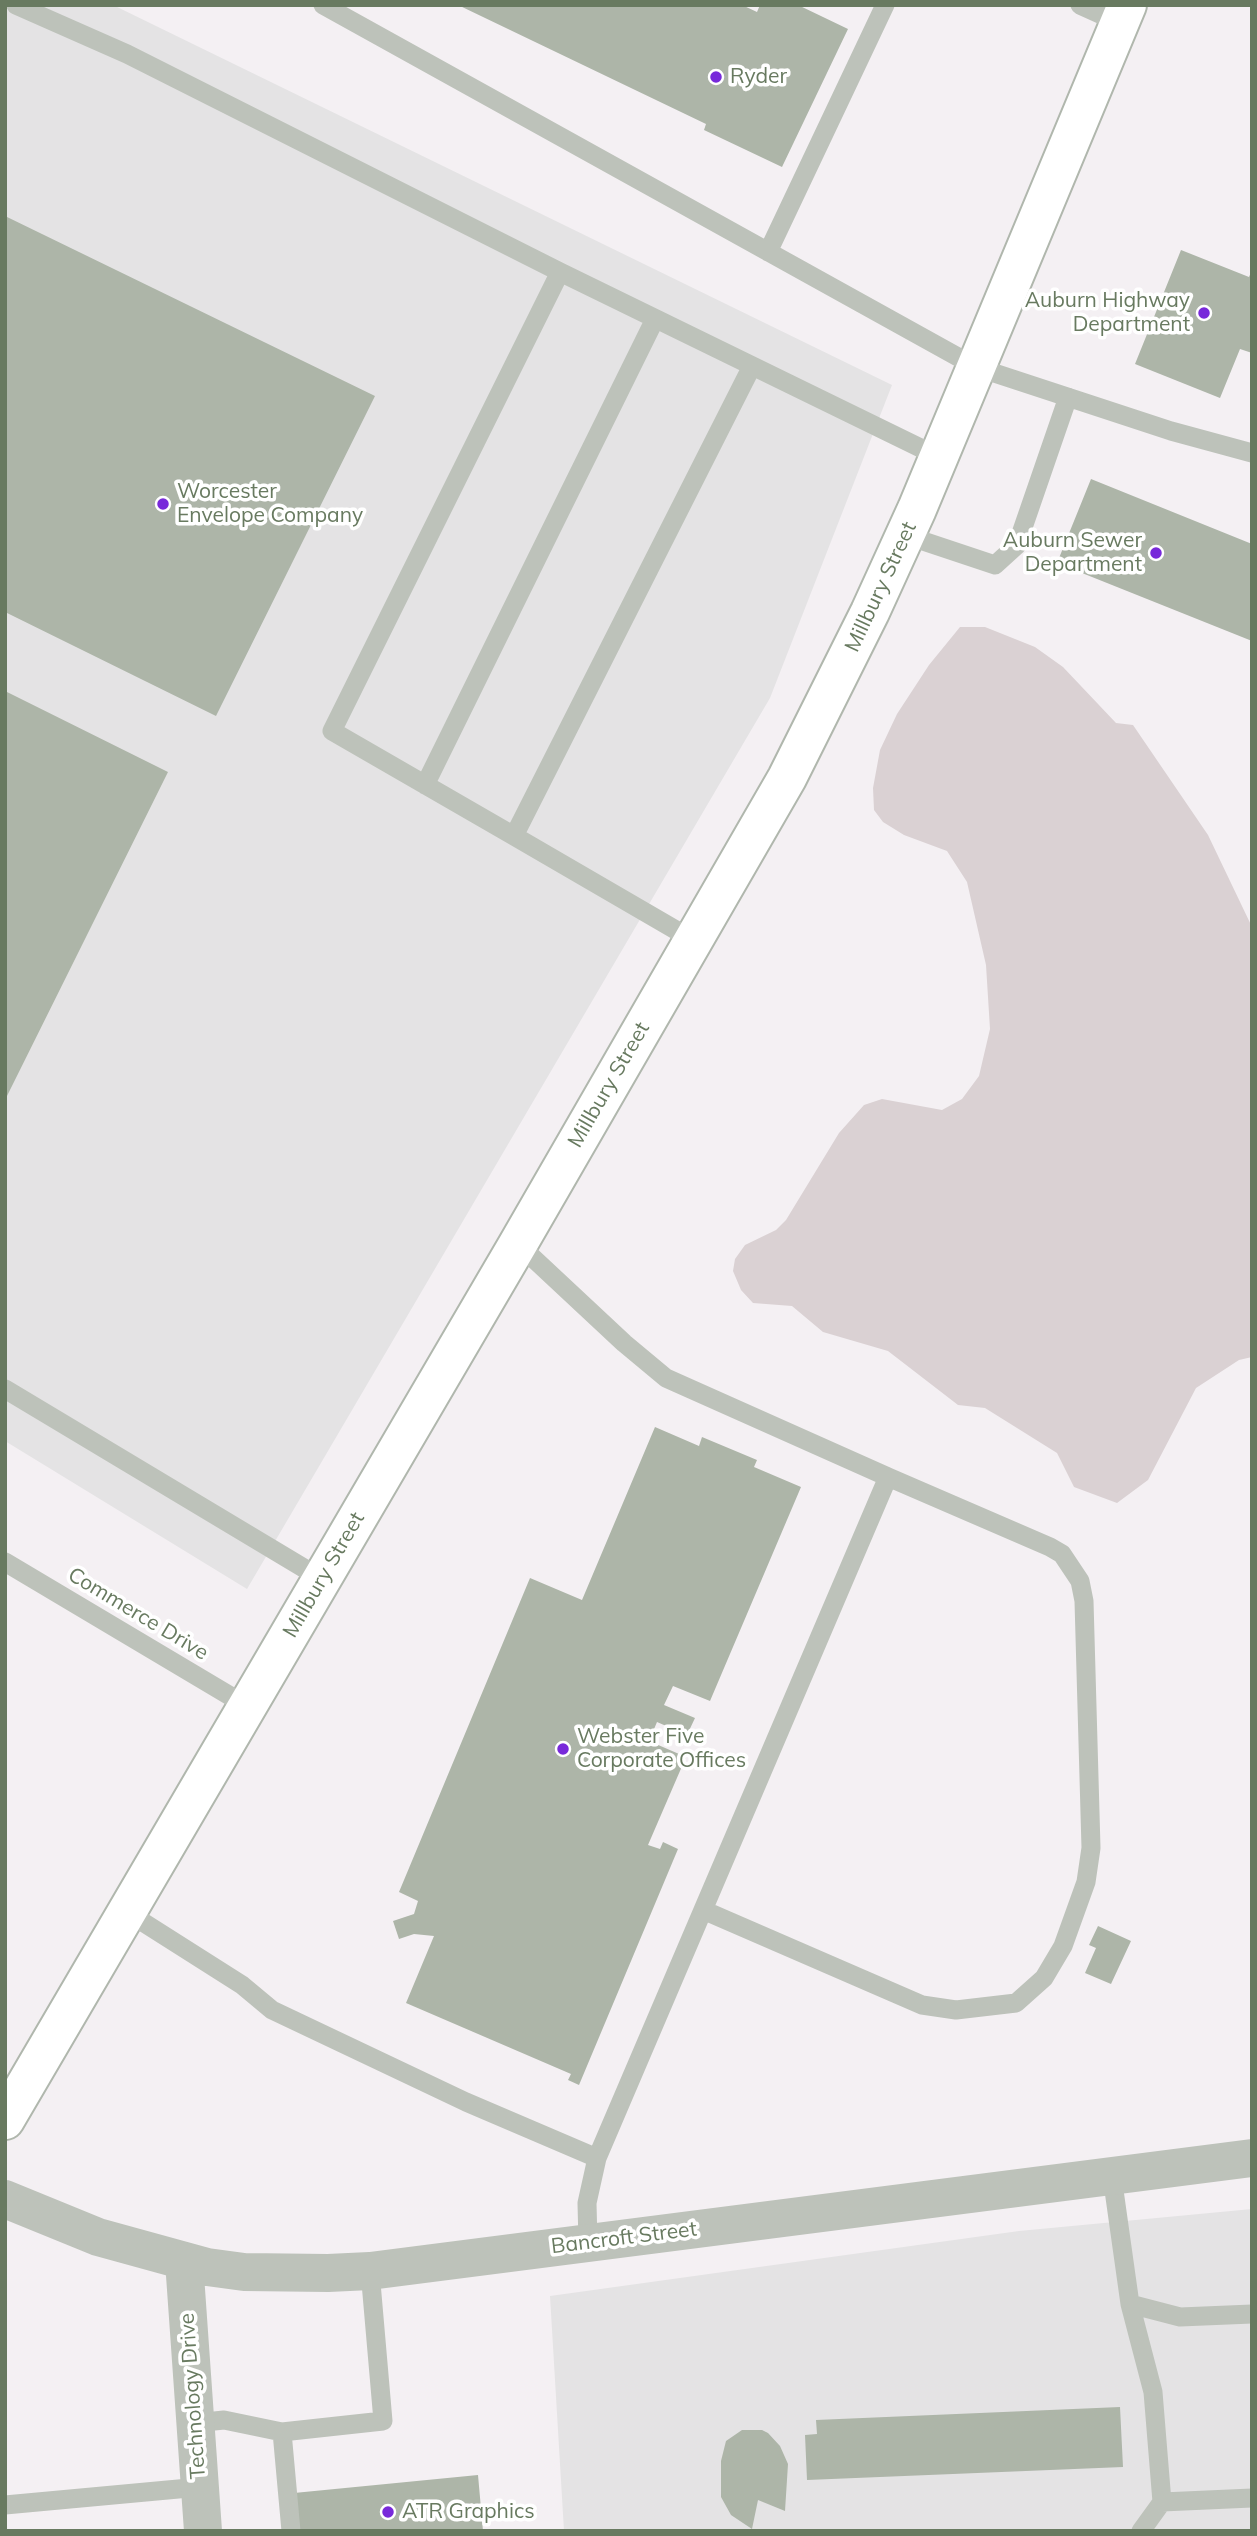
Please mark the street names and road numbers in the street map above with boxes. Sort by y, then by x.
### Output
street label: Millbury Street [840,518,922,656]
street label: Millbury Street [563,1018,655,1152]
street label: Millbury Street [278,1508,370,1642]
street label: Commerce Drive [63,1562,213,1666]
street label: Bancroft Street [550,2217,698,2259]
street label: Technology Drive [175,2312,211,2480]

